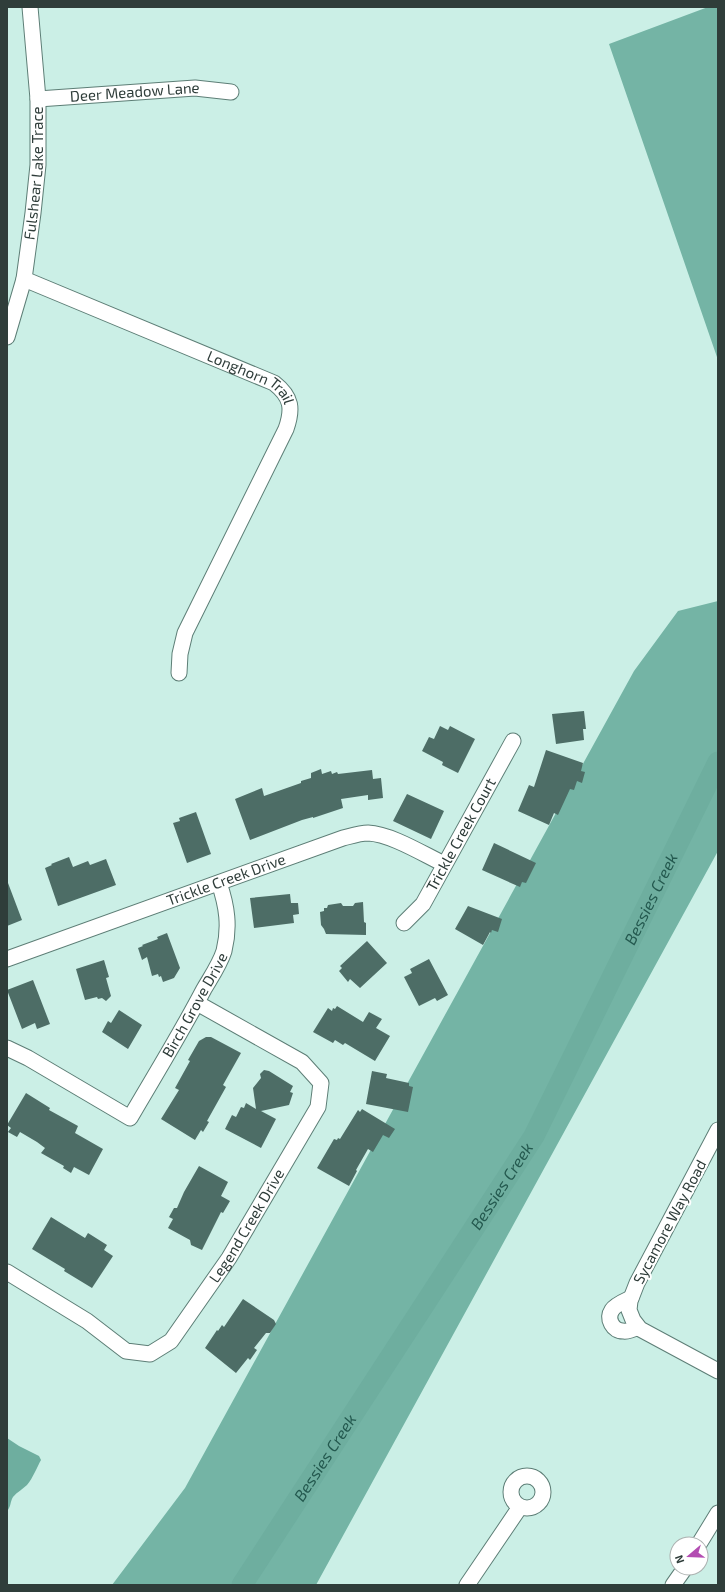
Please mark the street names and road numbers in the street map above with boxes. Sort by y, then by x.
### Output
street label: Deer Meadow Lane [69,78,201,105]
street label: Fulshear Lake Trace [19,106,46,241]
street label: Longhorn Trail [205,346,299,407]
street label: Trickle Creek Court [422,774,499,894]
street label: Trickle Creek Drive [164,849,288,909]
street label: Birch Grove Drive [158,950,231,1060]
street label: Sycamore Way Road [629,1156,709,1287]
street label: Legend Creek Drive [205,1165,288,1286]

